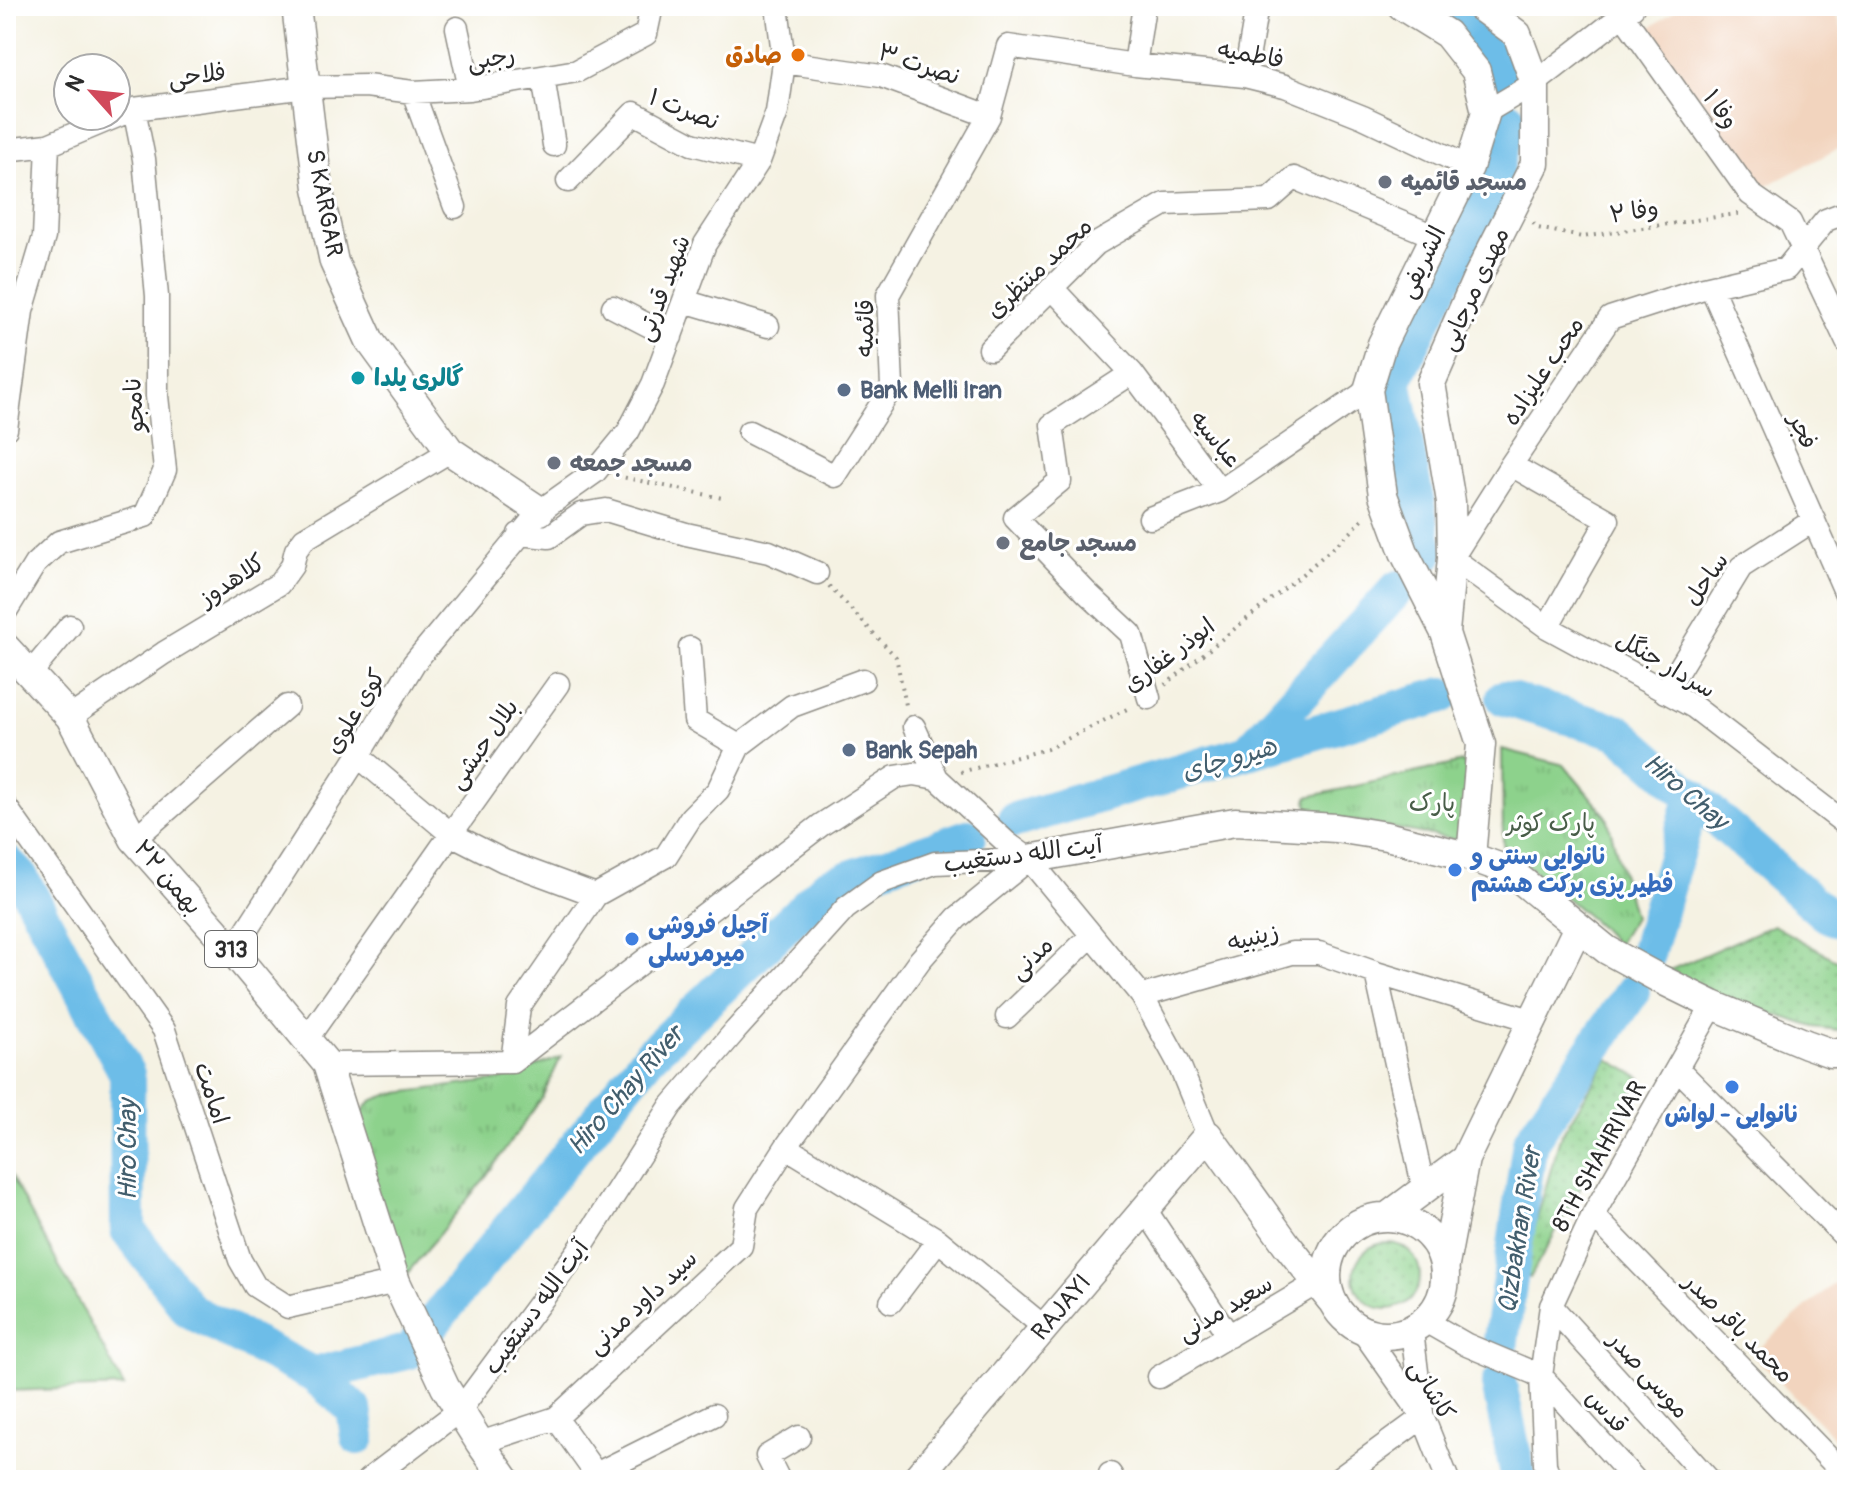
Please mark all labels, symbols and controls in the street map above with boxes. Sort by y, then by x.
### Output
street label: فاطمیه [1215,34,1286,75]
street label: نصرت ۳ [874,38,963,91]
street label: رجبی [465,40,517,77]
place label: صادق [725,41,782,70]
marker: صادق [789,46,807,64]
north arrow [52,52,132,132]
street label: فلاحی [167,58,228,93]
text: N [59,70,91,96]
street label: نصرت ۱ [644,82,723,137]
street label: وفا ۱ [1697,84,1745,135]
street label: S KARGAR [300,147,349,259]
place label: مسجد قائمیه [1401,168,1527,197]
marker: مسجد قائمیه [1376,173,1394,191]
street label: وفا ۲ [1608,193,1661,230]
street label: محمد منتظری [980,212,1099,325]
street label: الشریفی [1393,221,1452,303]
street label: مهدی مرجایی [1433,223,1516,355]
street label: شهید قدرتی [630,231,697,345]
street label: قائمیه [850,299,881,357]
street label: محب علیزاده [1496,311,1590,431]
place label: گالری یلدا [374,363,464,393]
marker: گالری یلدا [349,369,367,387]
place label: Bank Melli Iran [860,376,1002,405]
street label: نامجو [118,377,151,435]
marker: Bank Melli Iran [835,381,853,399]
street label: عباسیه [1184,405,1247,474]
street label: فجر [1781,407,1823,453]
place label: مسجد جمعه [570,449,693,478]
marker: مسجد جمعه [545,454,563,472]
place label: مسجد جامع [1019,529,1137,560]
marker: مسجد جامع [994,534,1012,552]
street label: ساحل [1678,547,1735,612]
street label: کلاهدوز [192,548,271,614]
street label: ابوذر غفاری [1118,612,1221,699]
street label: سردار جنگل [1611,624,1721,704]
street label: کوی علوی [319,663,393,760]
street label: بلال حبشی [442,694,525,795]
water label: هیرو چای [1178,730,1281,788]
place label: Bank Sepah [865,736,977,765]
marker: Bank Sepah [840,741,858,759]
water label: Hiro Chay [1637,747,1736,839]
park label: پارک [1409,789,1455,818]
park label: پارک کوثر [1505,809,1595,838]
street label: آیت الله دستغیب [942,830,1105,879]
street label: ۲۲ بهمن [127,834,208,921]
place label: نانوایی سنتی و فطیر پزی برکت هشتم [1469,842,1674,902]
marker: نانوایی سنتی و فطیر پزی برکت هشتم [1446,861,1464,879]
place label: آجیل فروشی میرمرسلی [648,911,769,968]
street label: زینبیه [1224,917,1282,958]
marker: آجیل فروشی میرمرسلی [623,930,641,948]
road number: 313 [205,931,257,967]
street label: مدنی [1003,931,1059,986]
water label: Hiro Chay River [561,1017,693,1162]
street label: امامت [188,1058,235,1128]
street label: 8TH SHAHRIVAR [1546,1075,1653,1237]
marker: نانوایی - لواش [1723,1078,1741,1096]
water label: Hiro Chay [112,1097,144,1200]
place label: نانوایی - لواش [1664,1100,1800,1130]
water label: Qizbakhan River [1491,1141,1550,1316]
street label: آیت الله دستغیب [478,1233,596,1380]
street label: سید داود مدنی [581,1244,703,1361]
street label: محمد باقر صدر [1676,1266,1800,1389]
street label: RAJAYI [1025,1268,1097,1346]
street label: سعید مدنی [1172,1269,1278,1348]
street label: موسی صدر [1601,1324,1695,1425]
street label: کاشانی [1402,1355,1461,1426]
street label: قدس [1579,1383,1634,1439]

